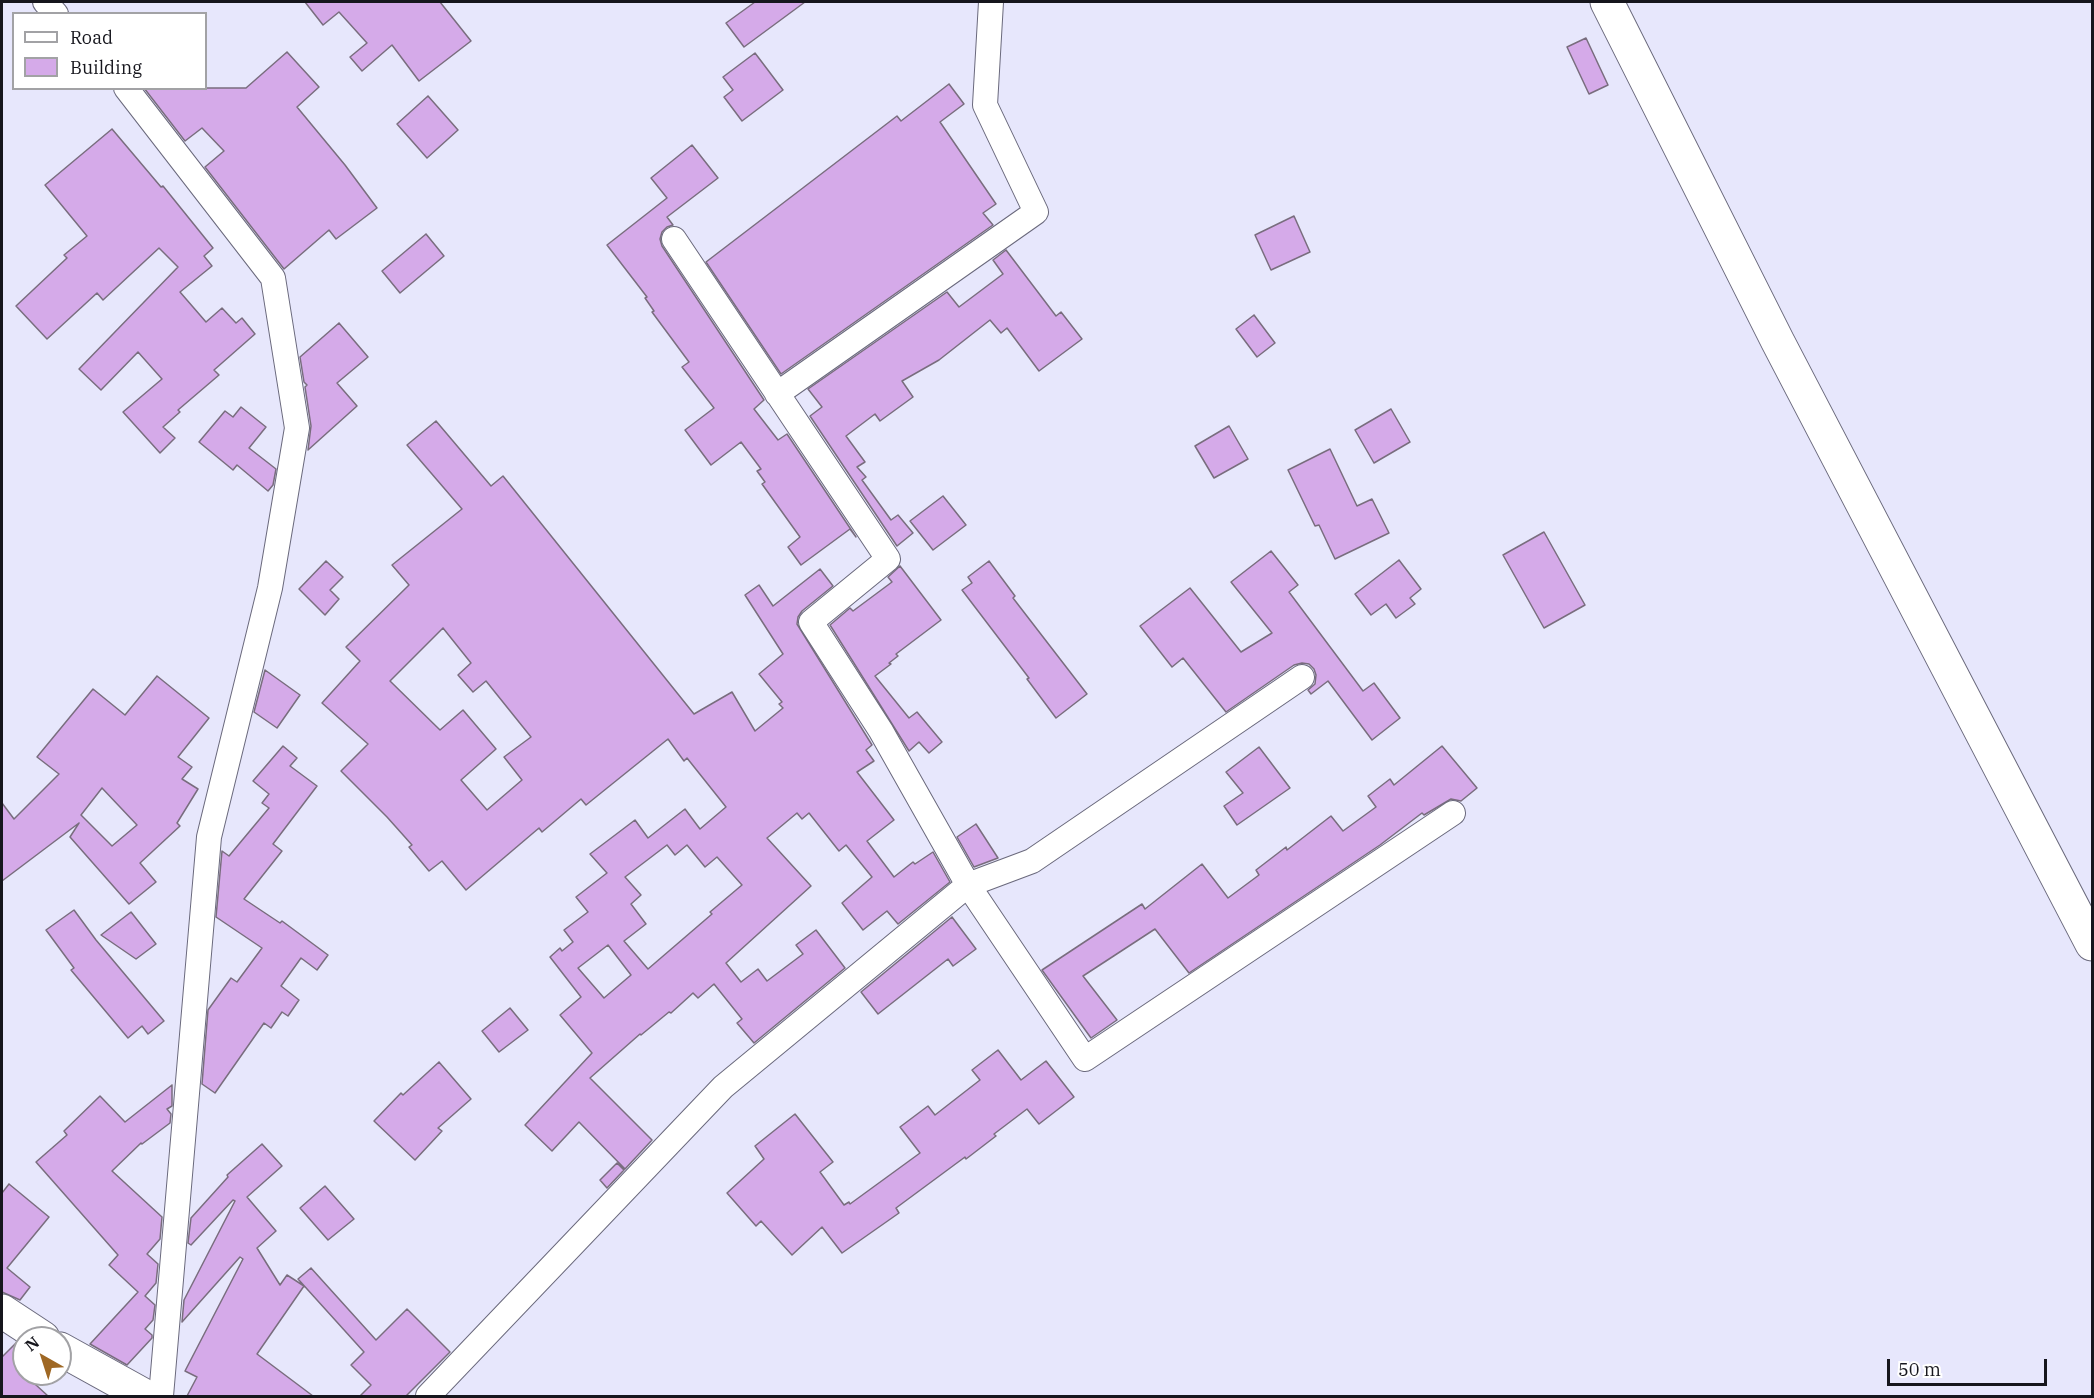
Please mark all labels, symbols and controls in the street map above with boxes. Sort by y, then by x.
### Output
legend [12,12,207,90]
text: Road [70,26,113,49]
text: Building [70,56,142,79]
north arrow [12,1326,72,1386]
text: N [21,1332,43,1355]
scale bar [1890,1347,2050,1385]
text: 50 m [1898,1358,1941,1381]

